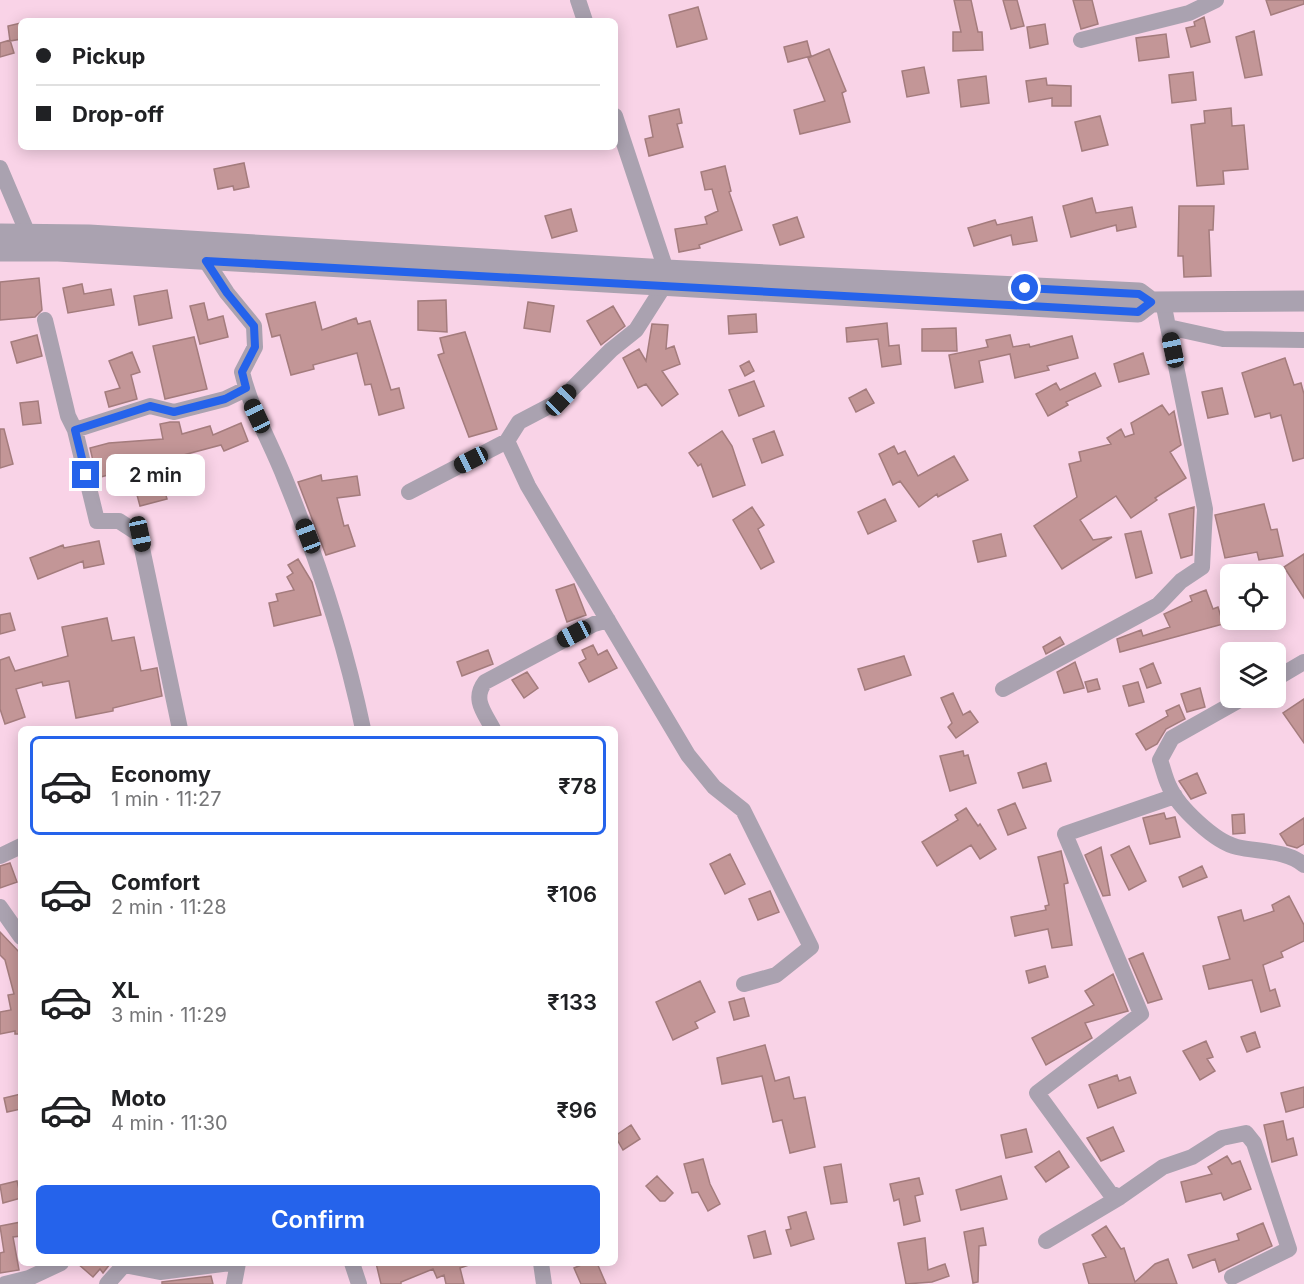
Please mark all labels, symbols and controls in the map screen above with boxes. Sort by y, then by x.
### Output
text: Pickup [72,43,146,69]
text: Drop-off [72,101,164,127]
route start [1011,274,1038,301]
car [1160,331,1186,369]
car [542,381,580,419]
car [241,396,273,436]
car [451,444,491,476]
callout: 2 min [107,454,206,496]
route end [72,461,99,488]
text: 2 min [129,463,182,487]
car [127,515,153,553]
car [293,516,323,556]
map controls [1220,564,1286,708]
button: locate [1220,564,1286,630]
car [554,618,594,650]
button: layers [1220,642,1286,708]
icon: car [39,759,93,813]
text: Economy [111,761,211,787]
text: ₹78 [558,773,597,799]
text: 1 min · 11:27 [111,787,222,811]
icon: car [39,867,93,921]
text: Comfort [111,869,200,895]
text: ₹106 [547,881,597,907]
text: 2 min · 11:28 [111,895,227,919]
icon: car [39,975,93,1029]
text: XL [111,977,140,1003]
text: ₹133 [547,989,597,1015]
text: 3 min · 11:29 [111,1003,227,1027]
icon: car [39,1083,93,1137]
text: Moto [111,1085,166,1111]
text: ₹96 [557,1097,597,1123]
text: 4 min · 11:30 [111,1111,228,1135]
button: Confirm [36,1185,600,1254]

